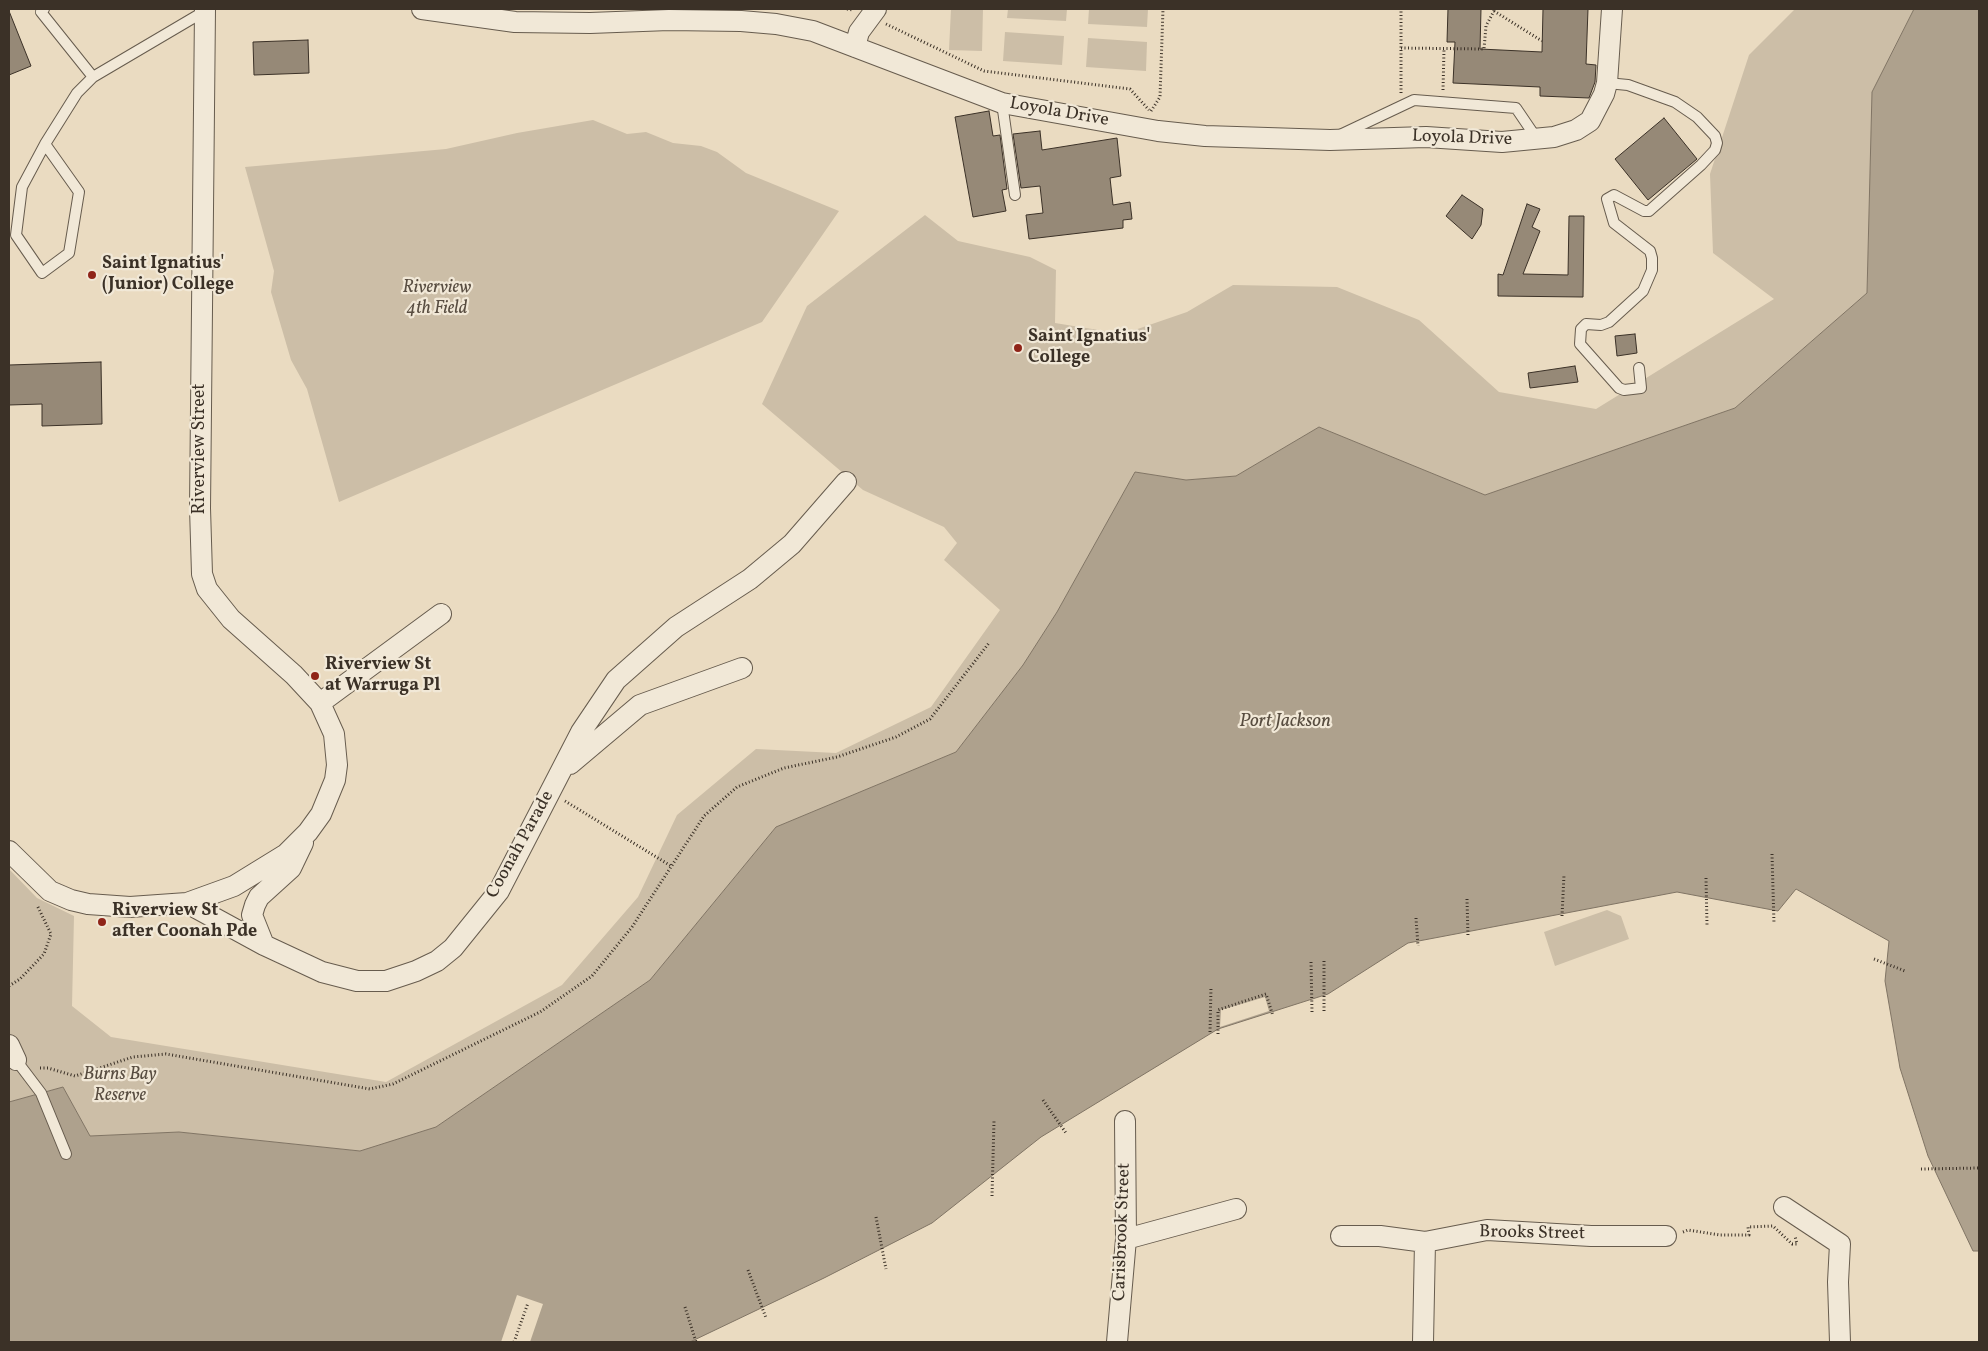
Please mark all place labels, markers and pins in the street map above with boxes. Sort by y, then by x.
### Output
place label: Saint Ignatius' (Junior) College [102,254,234,296]
marker: Saint Ignatius' (Junior) College [86,269,98,281]
place label: Saint Ignatius' College [1028,327,1150,369]
marker: Saint Ignatius' College [1012,342,1024,354]
place label: Riverview St at Warruga Pl [325,655,440,698]
marker: Riverview St at Warruga Pl [309,670,321,682]
place label: Riverview St after Coonah Pde [112,901,257,944]
marker: Riverview St after Coonah Pde [96,916,108,928]

